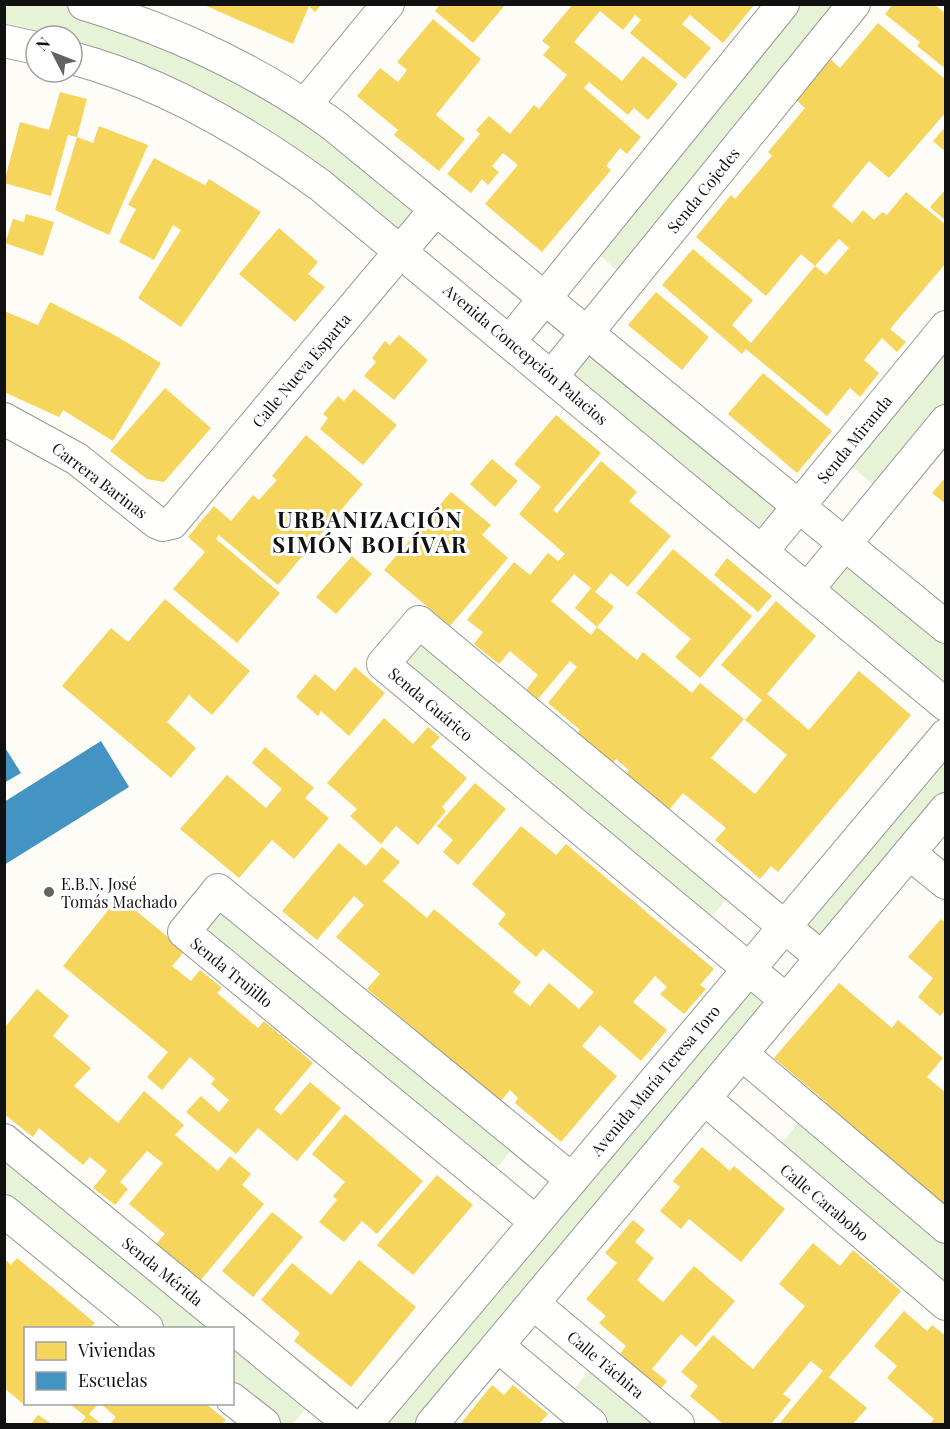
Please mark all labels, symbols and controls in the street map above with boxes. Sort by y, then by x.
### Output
north arrow [24,24,84,84]
text: N [31,32,54,55]
street label: Senda Cojedes [662,143,744,237]
street label: Avenida Concepción Palacios [439,278,613,429]
street label: Calle Nueva Esparta [247,309,355,431]
street label: Senda Miranda [812,390,896,488]
street label: Carrera Barinas [48,437,152,523]
district label: URBANIZACIÓN SIMÓN BOLÍVAR [272,504,468,559]
street label: Senda Guárico [384,662,478,746]
place label: E.B.N. José Tomás Machado [61,873,178,912]
marker: E.B.N. José Tomás Machado [42,885,56,899]
street label: Senda Trujillo [187,932,278,1012]
street label: Avenida María Teresa Toro [585,1000,724,1160]
street label: Calle Carabobo [776,1159,874,1245]
street label: Senda Mérida [118,1232,208,1310]
street label: Calle Táchira [563,1326,649,1402]
legend [24,1327,234,1405]
text: Viviendas [77,1338,156,1362]
text: Escuelas [78,1368,147,1392]

